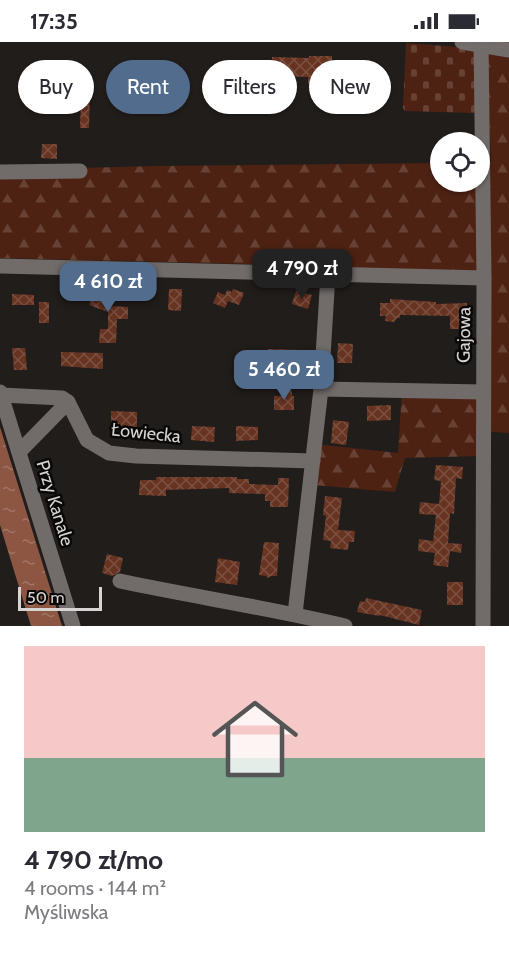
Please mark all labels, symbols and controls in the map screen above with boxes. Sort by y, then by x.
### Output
text: 17:35 [30,8,78,35]
chip: Buy [18,60,94,114]
chip: Rent [106,60,190,114]
chip: Filters [202,60,297,114]
chip: New [309,60,391,114]
map controls [430,132,490,192]
button: locate [430,132,490,192]
pin: 4 790 zł [240,249,364,300]
text: 4 790 zł [266,256,338,280]
pin: 4 610 zł [46,262,170,313]
text: 4 610 zł [74,269,142,293]
street label: Gajowa [453,306,475,363]
pin: 5 460 zł [222,350,346,401]
text: 5 460 zł [248,357,320,381]
street label: Łowiecka [110,418,182,448]
street label: Przy Kanale [32,458,78,548]
scale bar [18,584,102,612]
text: 50 m [27,588,64,607]
icon: home [201,685,309,793]
text: 4 790 zł/mo [24,844,163,876]
text: 4 rooms · 144 m² [24,876,166,900]
text: Myśliwska [24,900,108,924]

